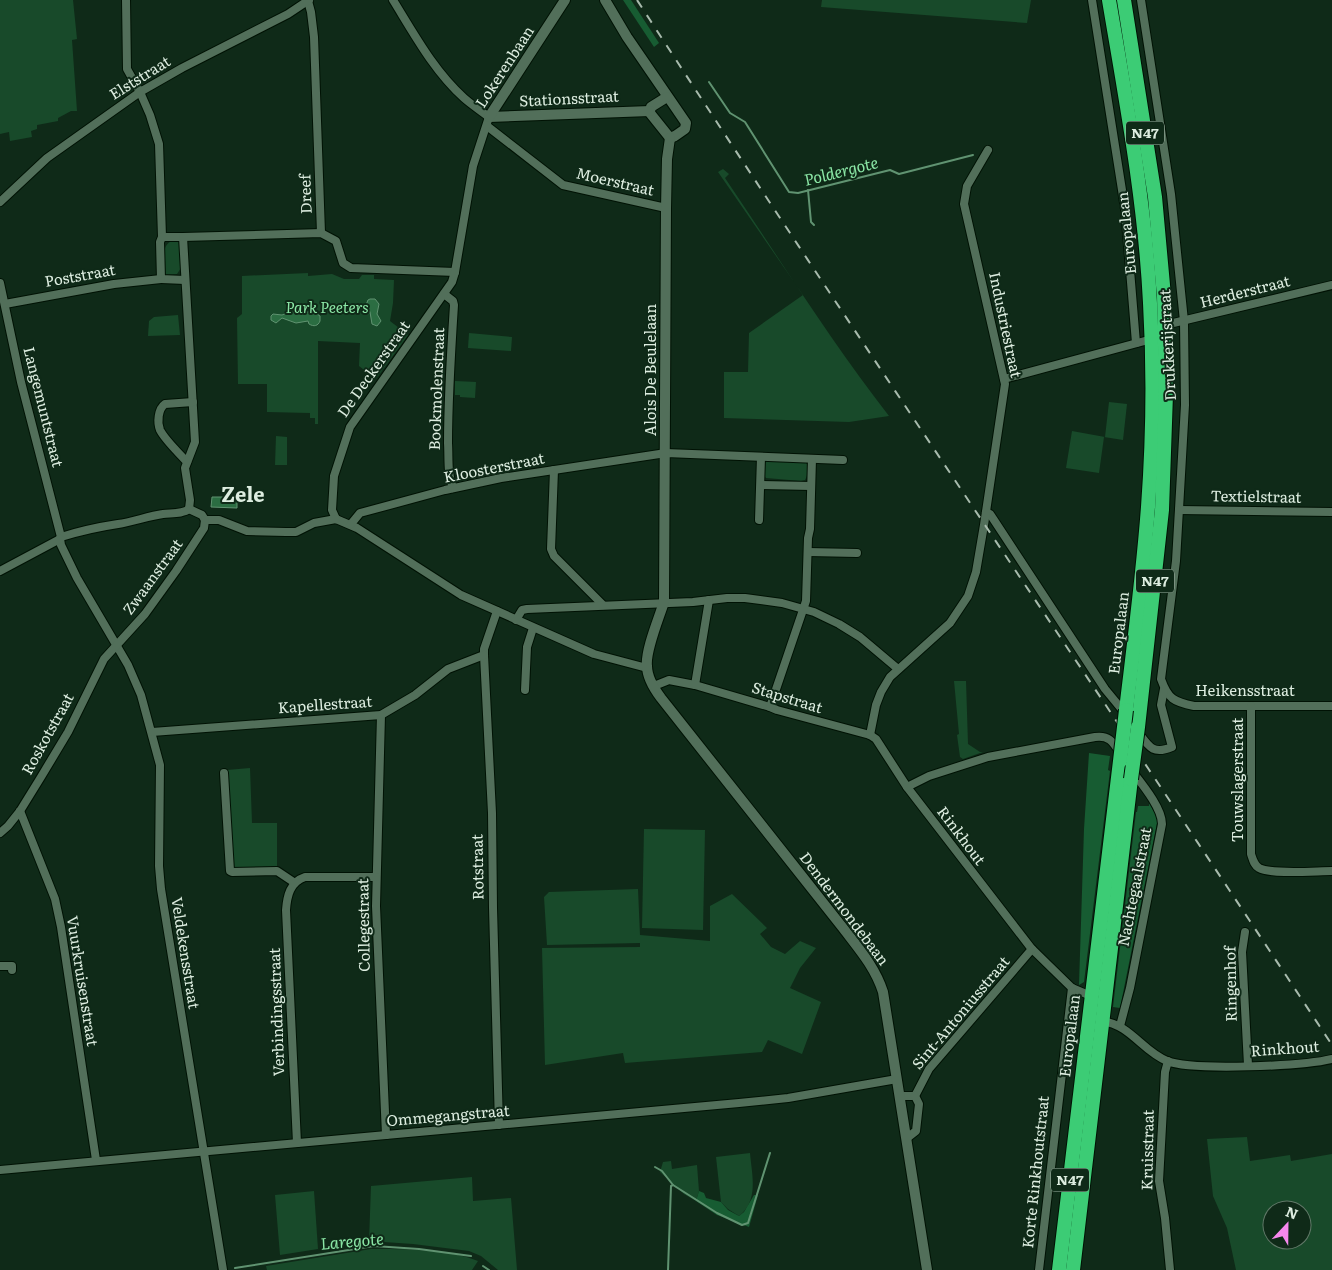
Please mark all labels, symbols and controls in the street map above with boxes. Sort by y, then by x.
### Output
street label: Lokerenbaan [469,21,539,112]
street label: Elststraat [104,49,174,105]
street label: Stationsstraat [518,83,619,112]
road number: N47 [1126,122,1164,144]
water label: Poldergote [801,149,880,191]
street label: Moerstraat [574,160,657,201]
street label: Dreef [292,173,317,214]
street label: Europalaan [1110,191,1141,276]
street label: Poststraat [43,257,117,292]
street label: Herderstraat [1197,268,1292,313]
street label: Industriestraat [984,270,1029,380]
street label: Drukkerijstraat [1152,289,1181,402]
park label: Park Peeters [285,295,369,318]
street label: Alois De Beulelaan [638,304,661,436]
street label: De Deckerstraat [331,315,415,421]
street label: Bookmolenstraat [422,327,449,451]
street label: Langemuntstraat [18,344,71,469]
street label: Kloosterstraat [441,445,546,488]
district label: Zele [221,478,265,508]
street label: Textielstraat [1210,483,1302,508]
street label: Zwaanstraat [116,533,187,619]
road number: N47 [1136,570,1174,592]
street label: Europalaan [1101,590,1134,675]
street label: Stapstraat [749,675,826,718]
street label: Heikensstraat [1195,678,1295,701]
street label: Roskotstraat [15,688,79,778]
street label: Kapellestraat [277,689,373,718]
street label: Touwslagerstraat [1225,718,1248,842]
street label: Rinkhout [932,801,992,869]
street label: Nachtegaalstraat [1111,825,1156,948]
street label: Rotstraat [464,834,489,900]
street label: Dendermondebaan [795,846,896,970]
street label: Collegestraat [350,878,375,972]
street label: Veldekensstraat [166,895,207,1010]
street label: Vuurkruisenstraat [62,914,105,1048]
street label: Ringenhof [1217,945,1242,1022]
street label: Verbindingsstraat [262,948,289,1077]
street label: Sint-Antoniusstraat [906,950,1014,1074]
street label: Europalaan [1052,993,1085,1078]
street label: Rinkhout [1250,1034,1320,1061]
street label: Korte Rinkhoutstraat [1015,1095,1054,1249]
street label: Ommegangstraat [385,1098,510,1131]
street label: Kruisstraat [1134,1109,1159,1191]
road number: N47 [1051,1168,1089,1192]
north arrow [1262,1200,1312,1250]
text: N [1283,1201,1302,1224]
water label: Laregote [319,1225,384,1255]

